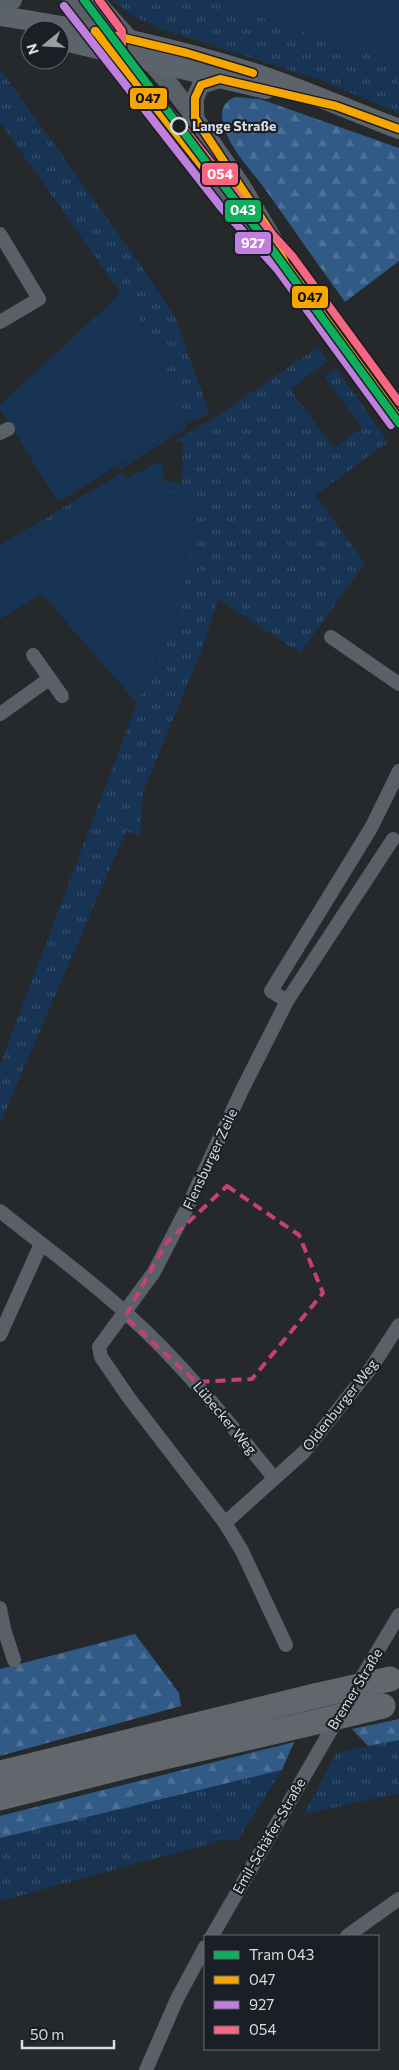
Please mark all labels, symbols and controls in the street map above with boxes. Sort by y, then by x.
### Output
north arrow [20,20,70,70]
text: N [22,42,42,57]
line badge: 047 [129,87,168,110]
text: 047 [135,89,161,106]
marker: Lange Straße [170,117,188,135]
place label: Lange Straße [192,117,276,134]
line badge: 054 [201,162,239,186]
text: 054 [207,165,233,182]
line badge: 043 [224,199,262,223]
text: 043 [230,201,256,218]
line badge: 927 [234,231,272,255]
text: 927 [241,234,265,251]
line badge: 047 [291,285,329,309]
text: 047 [297,288,323,305]
street label: Flensburger Zeile [179,1106,240,1212]
street label: Oldenburger Weg [299,1355,381,1454]
street label: Lübecker Weg [190,1378,261,1458]
street label: Bremer Straße [324,1645,386,1733]
street label: Emil-Schäfer-Straße [229,1775,309,1897]
legend [204,1935,379,2050]
text: Tram 043 [249,1945,314,1963]
text: 047 [249,1970,275,1988]
text: 927 [249,1995,274,2013]
scale bar [22,2018,115,2050]
text: 054 [249,2020,276,2038]
text: 50 m [30,2025,64,2043]

